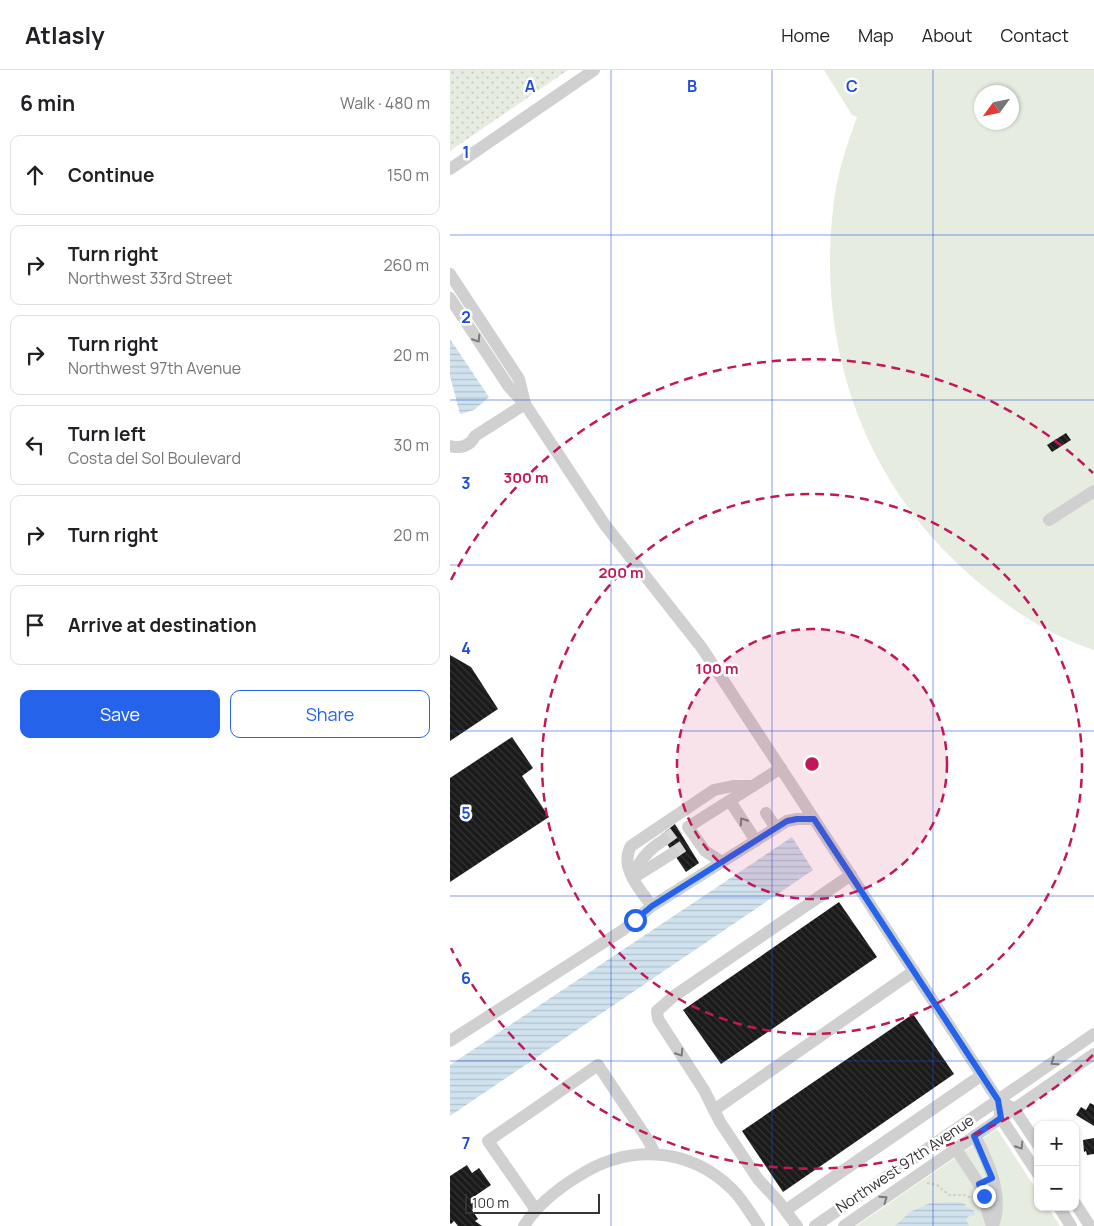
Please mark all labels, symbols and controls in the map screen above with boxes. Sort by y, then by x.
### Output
text: Atlasly [25,18,105,51]
text: Home [781,23,830,47]
text: Map [858,23,894,47]
text: About [922,23,972,47]
text: Contact [1000,23,1069,47]
text: A [525,75,536,97]
text: B [687,75,697,97]
text: C [846,75,858,97]
north arrow [974,85,1019,130]
text: 6 min [20,89,75,117]
text: Walk · 480 m [340,92,430,114]
text: 1 [462,141,470,163]
icon: ahead [21,161,49,189]
text: Continue [68,162,154,188]
text: 150 m [387,164,429,186]
text: Turn right [68,241,158,267]
icon: right [21,251,49,279]
text: 260 m [383,254,429,276]
text: Northwest 33rd Street [68,267,232,289]
text: 2 [461,306,471,328]
text: Turn right [68,331,158,357]
one-way arrow [471,333,480,343]
icon: right [21,341,49,369]
text: 20 m [393,344,429,366]
text: Northwest 97th Avenue [68,357,241,379]
text: Turn left [68,421,146,447]
icon: left [21,431,49,459]
text: 30 m [394,434,429,456]
text: Costa del Sol Boulevard [68,447,241,469]
text: 300 m [504,467,548,488]
text: 3 [461,472,471,494]
icon: right [21,521,49,549]
text: Turn right [68,522,158,548]
text: 20 m [393,524,429,546]
text: 200 m [598,562,644,583]
icon: arrive [21,611,49,639]
text: Arrive at destination [68,612,257,638]
text: 4 [461,637,471,659]
text: 100 m [696,658,738,679]
button: Save [20,690,220,738]
button: Share [230,690,430,738]
centre of rings [803,755,821,773]
text: 5 [461,802,471,824]
one-way arrow [740,817,749,826]
route start [624,909,647,932]
text: 6 [461,967,471,989]
one-way arrow [674,1047,684,1056]
one-way arrow [1050,1056,1060,1065]
street label: Northwest 97th Avenue [832,1109,978,1218]
map controls [1034,1121,1079,1211]
button: + [1034,1121,1079,1166]
text: 7 [462,1132,470,1154]
one-way arrow [1013,1140,1023,1149]
button: − [1034,1166,1079,1211]
route end [973,1185,996,1208]
scale bar [465,1191,600,1214]
text: 100 m [472,1193,509,1212]
one-way arrow [878,1196,887,1205]

